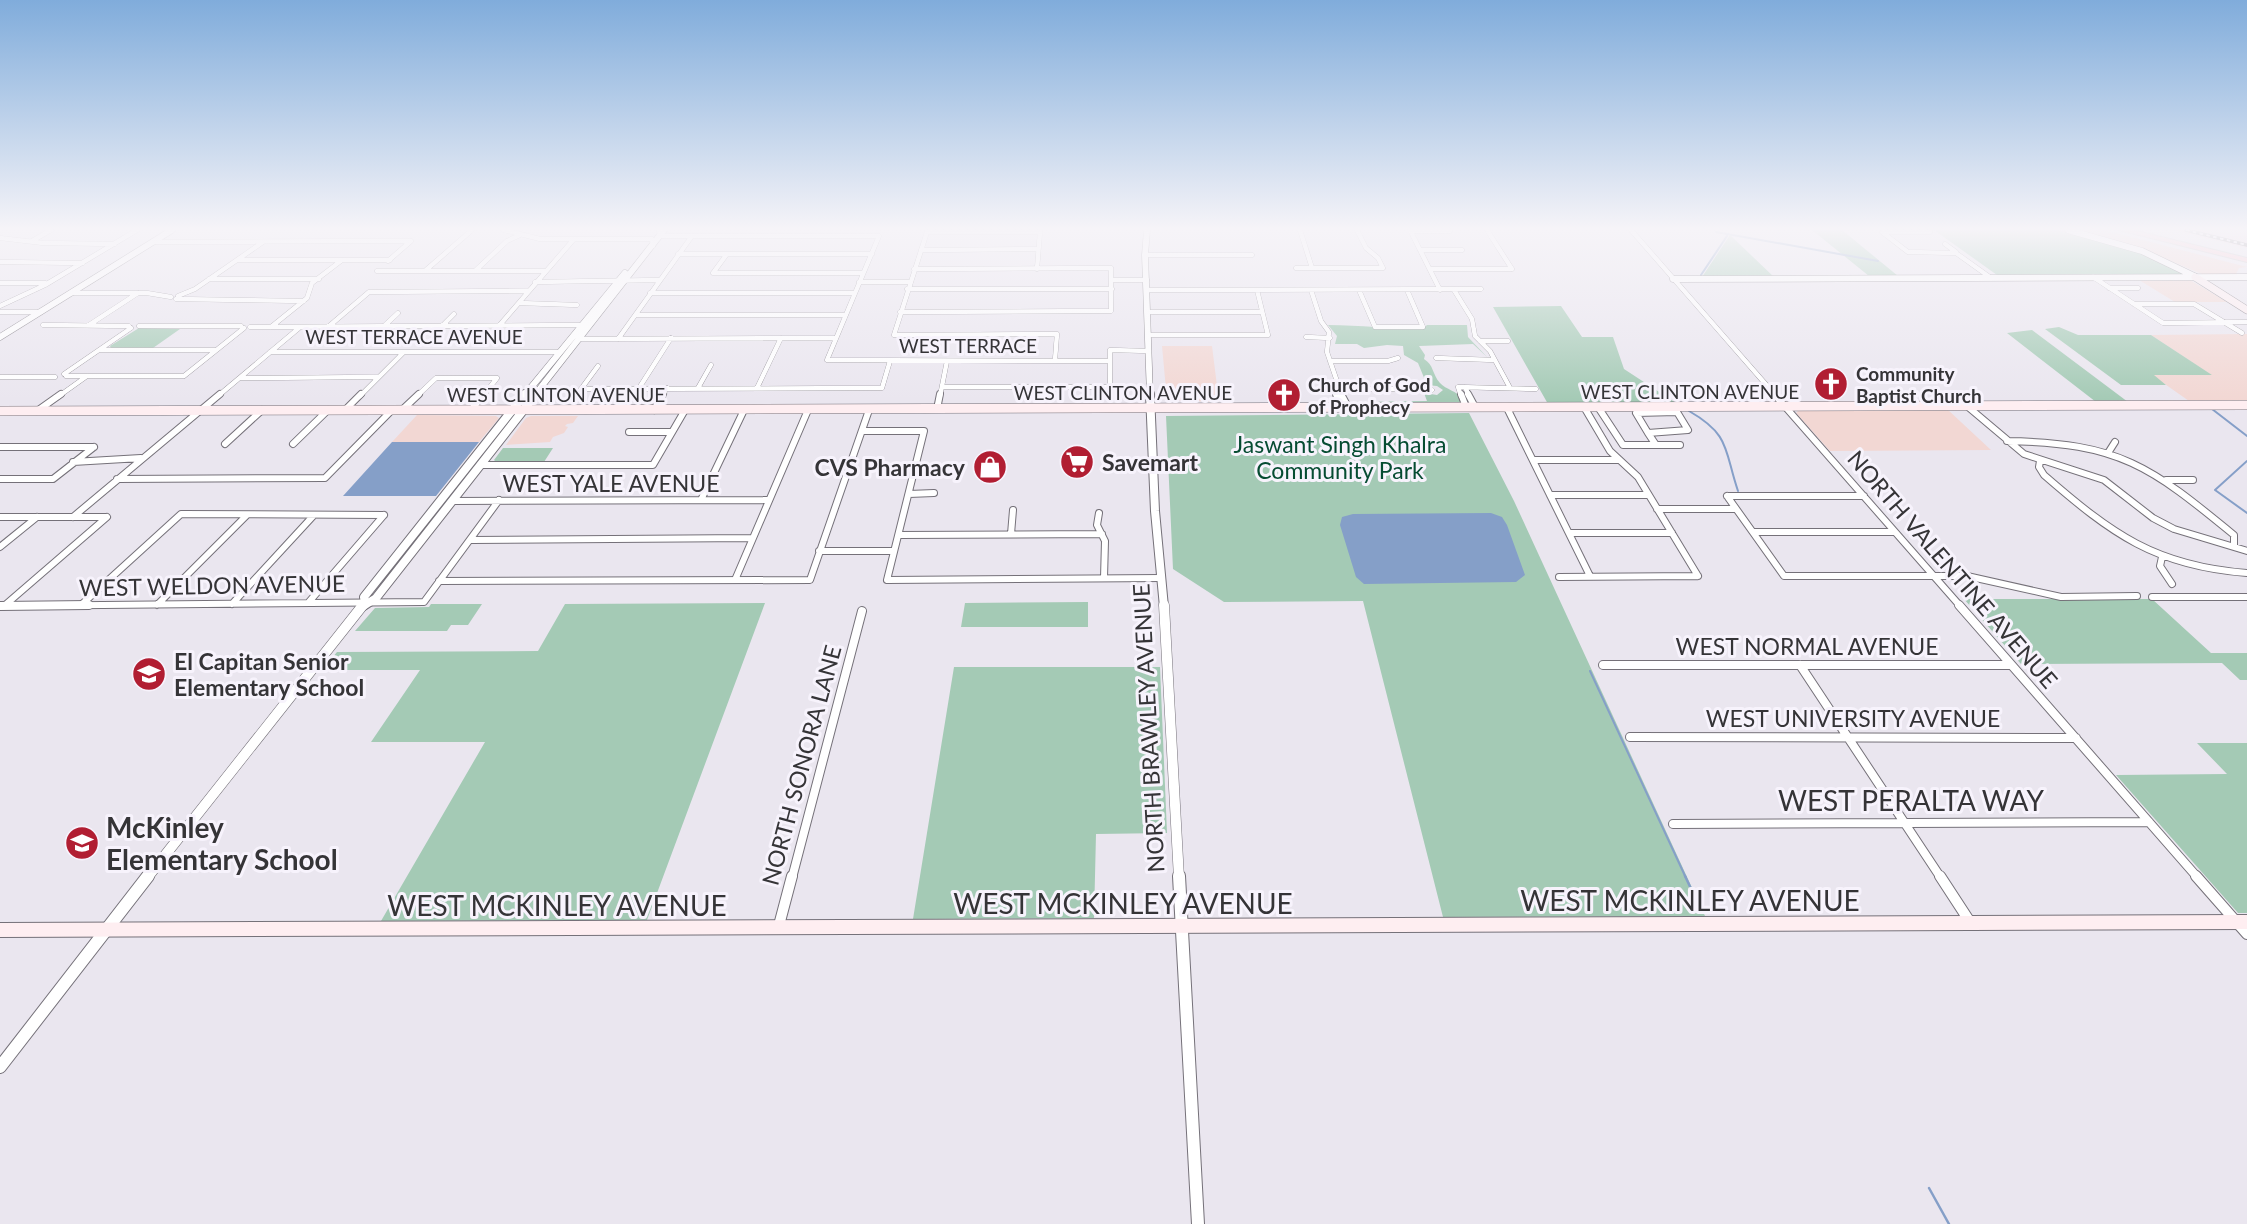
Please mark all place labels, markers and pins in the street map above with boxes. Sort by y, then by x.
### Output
place label: Community Baptist Church [1856,362,1982,407]
church icon: Community Baptist Church [1812,365,1850,403]
place label: Church of God of Prophecy [1308,373,1430,418]
church icon: Church of God of Prophecy [1265,376,1303,414]
supermarket icon: Savemart [1058,443,1096,481]
shop icon: CVS Pharmacy [971,448,1009,486]
place label: Savemart [1102,448,1198,476]
place label: CVS Pharmacy [814,453,966,481]
place label: El Capitan Senior Elementary School [174,647,364,701]
school or university icon: El Capitan Senior Elementary School [130,655,168,693]
place label: McKinley Elementary School [106,810,338,876]
school or university icon: McKinley Elementary School [63,824,101,862]

